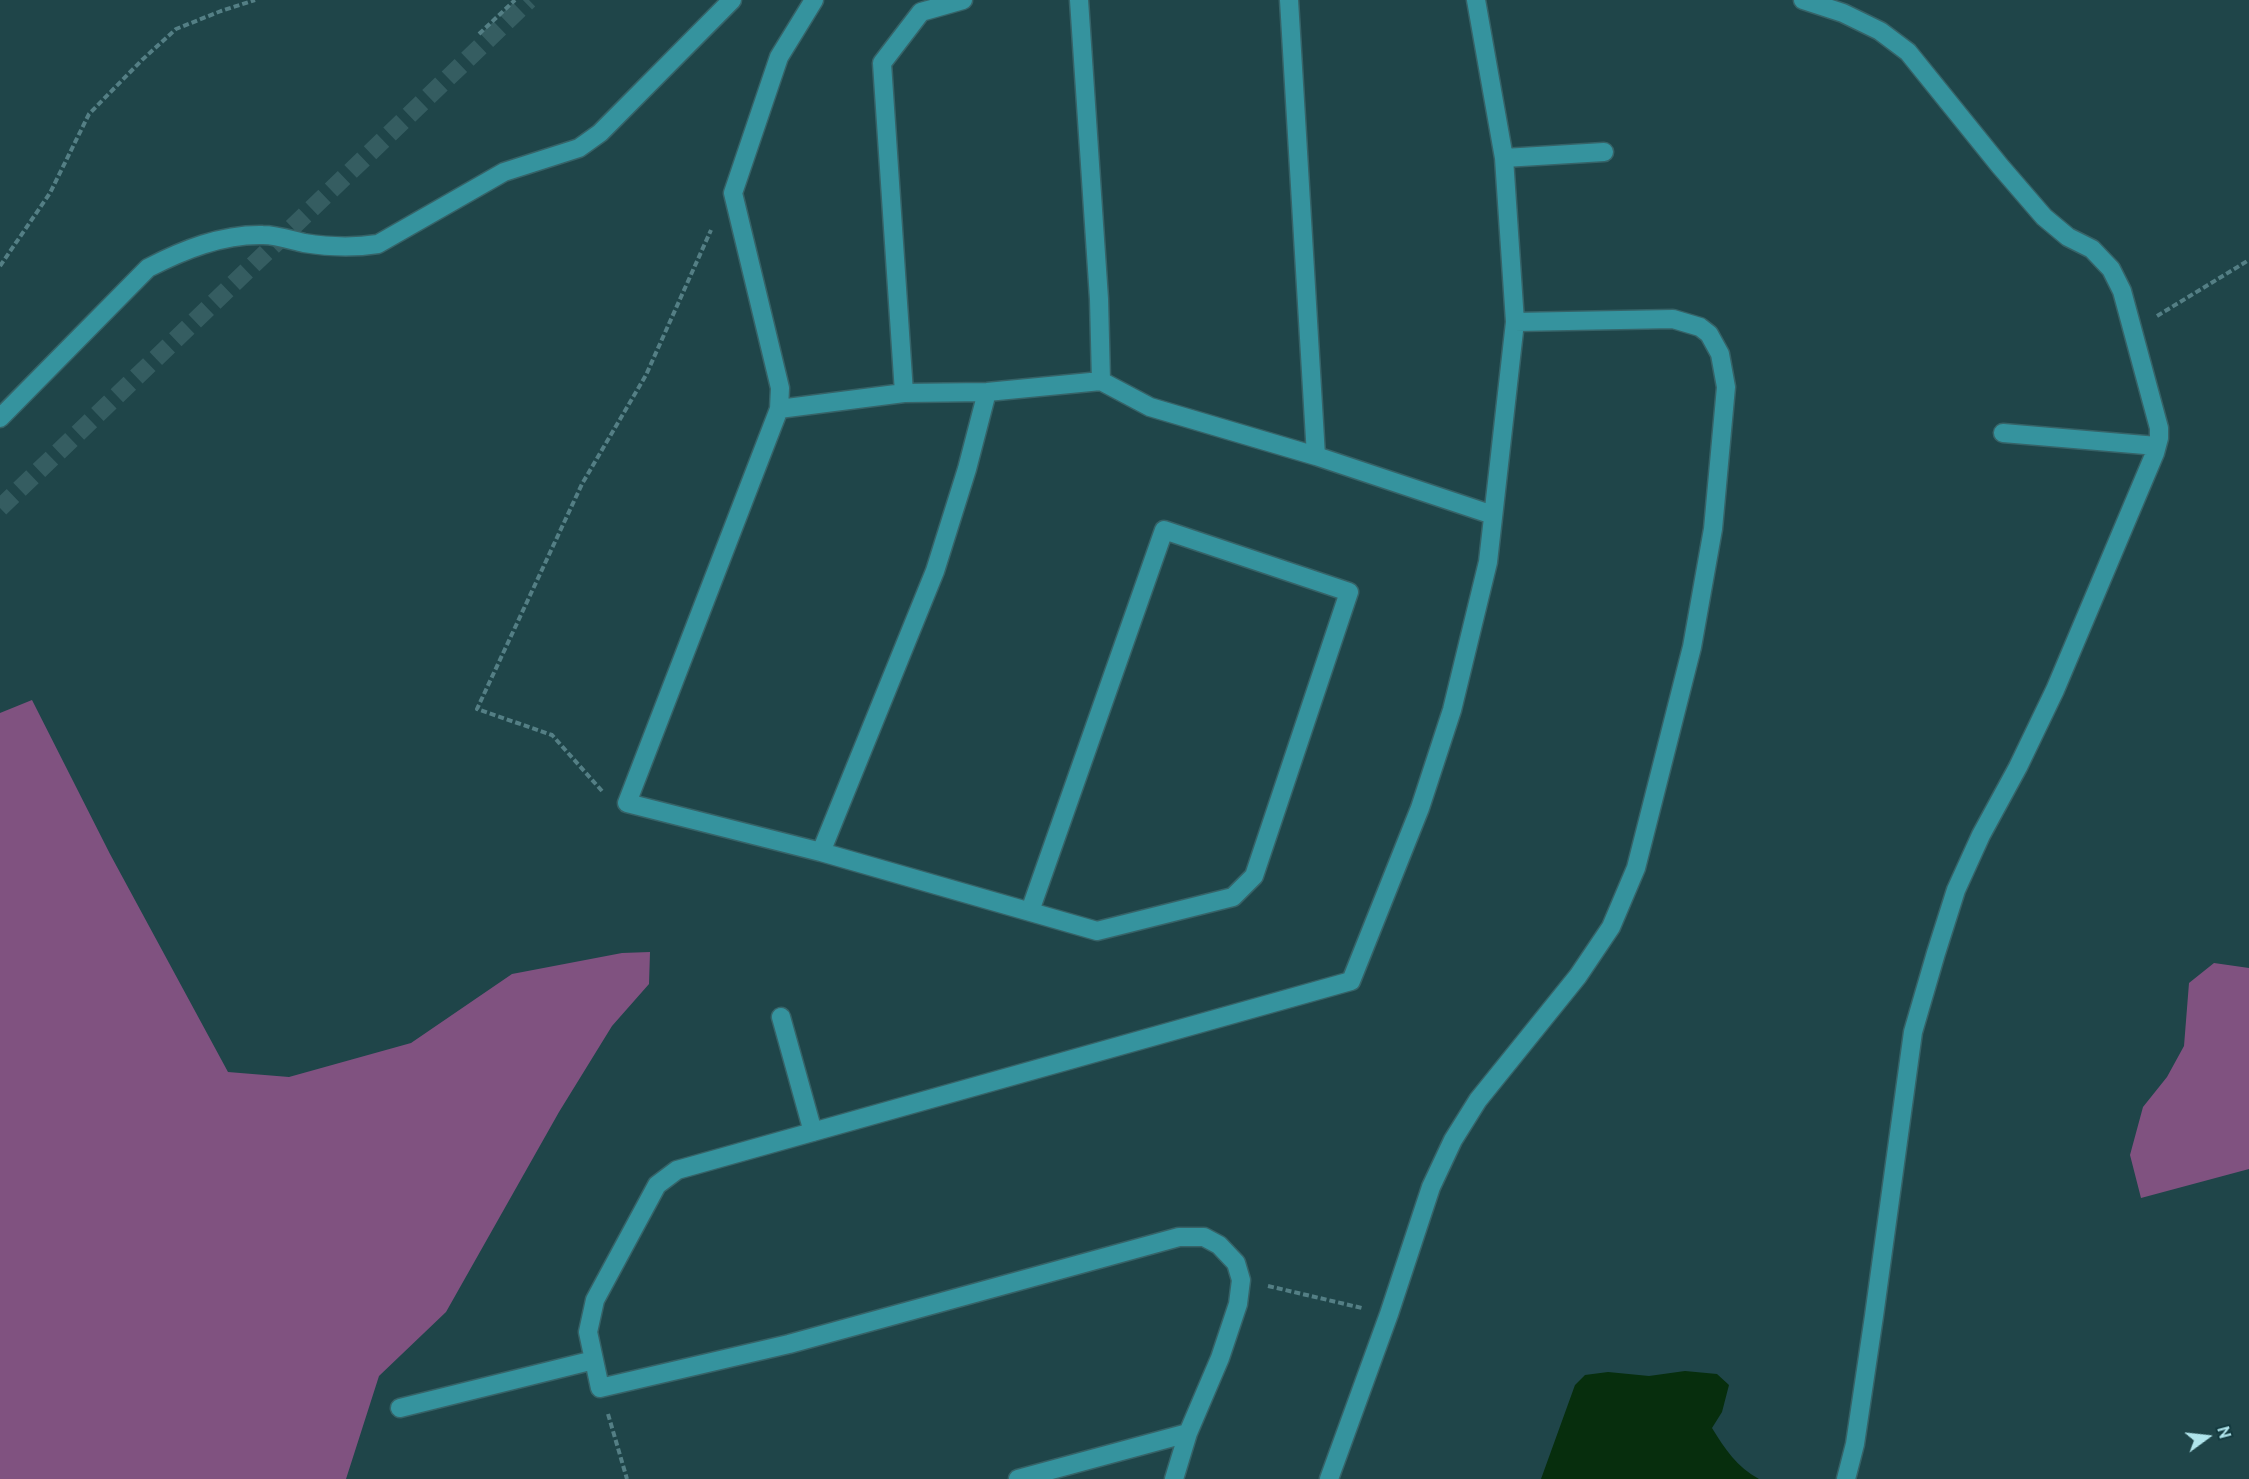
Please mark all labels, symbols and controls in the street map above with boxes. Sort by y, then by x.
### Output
north arrow [2177,1407,2237,1467]
text: N [2214,1424,2235,1440]

